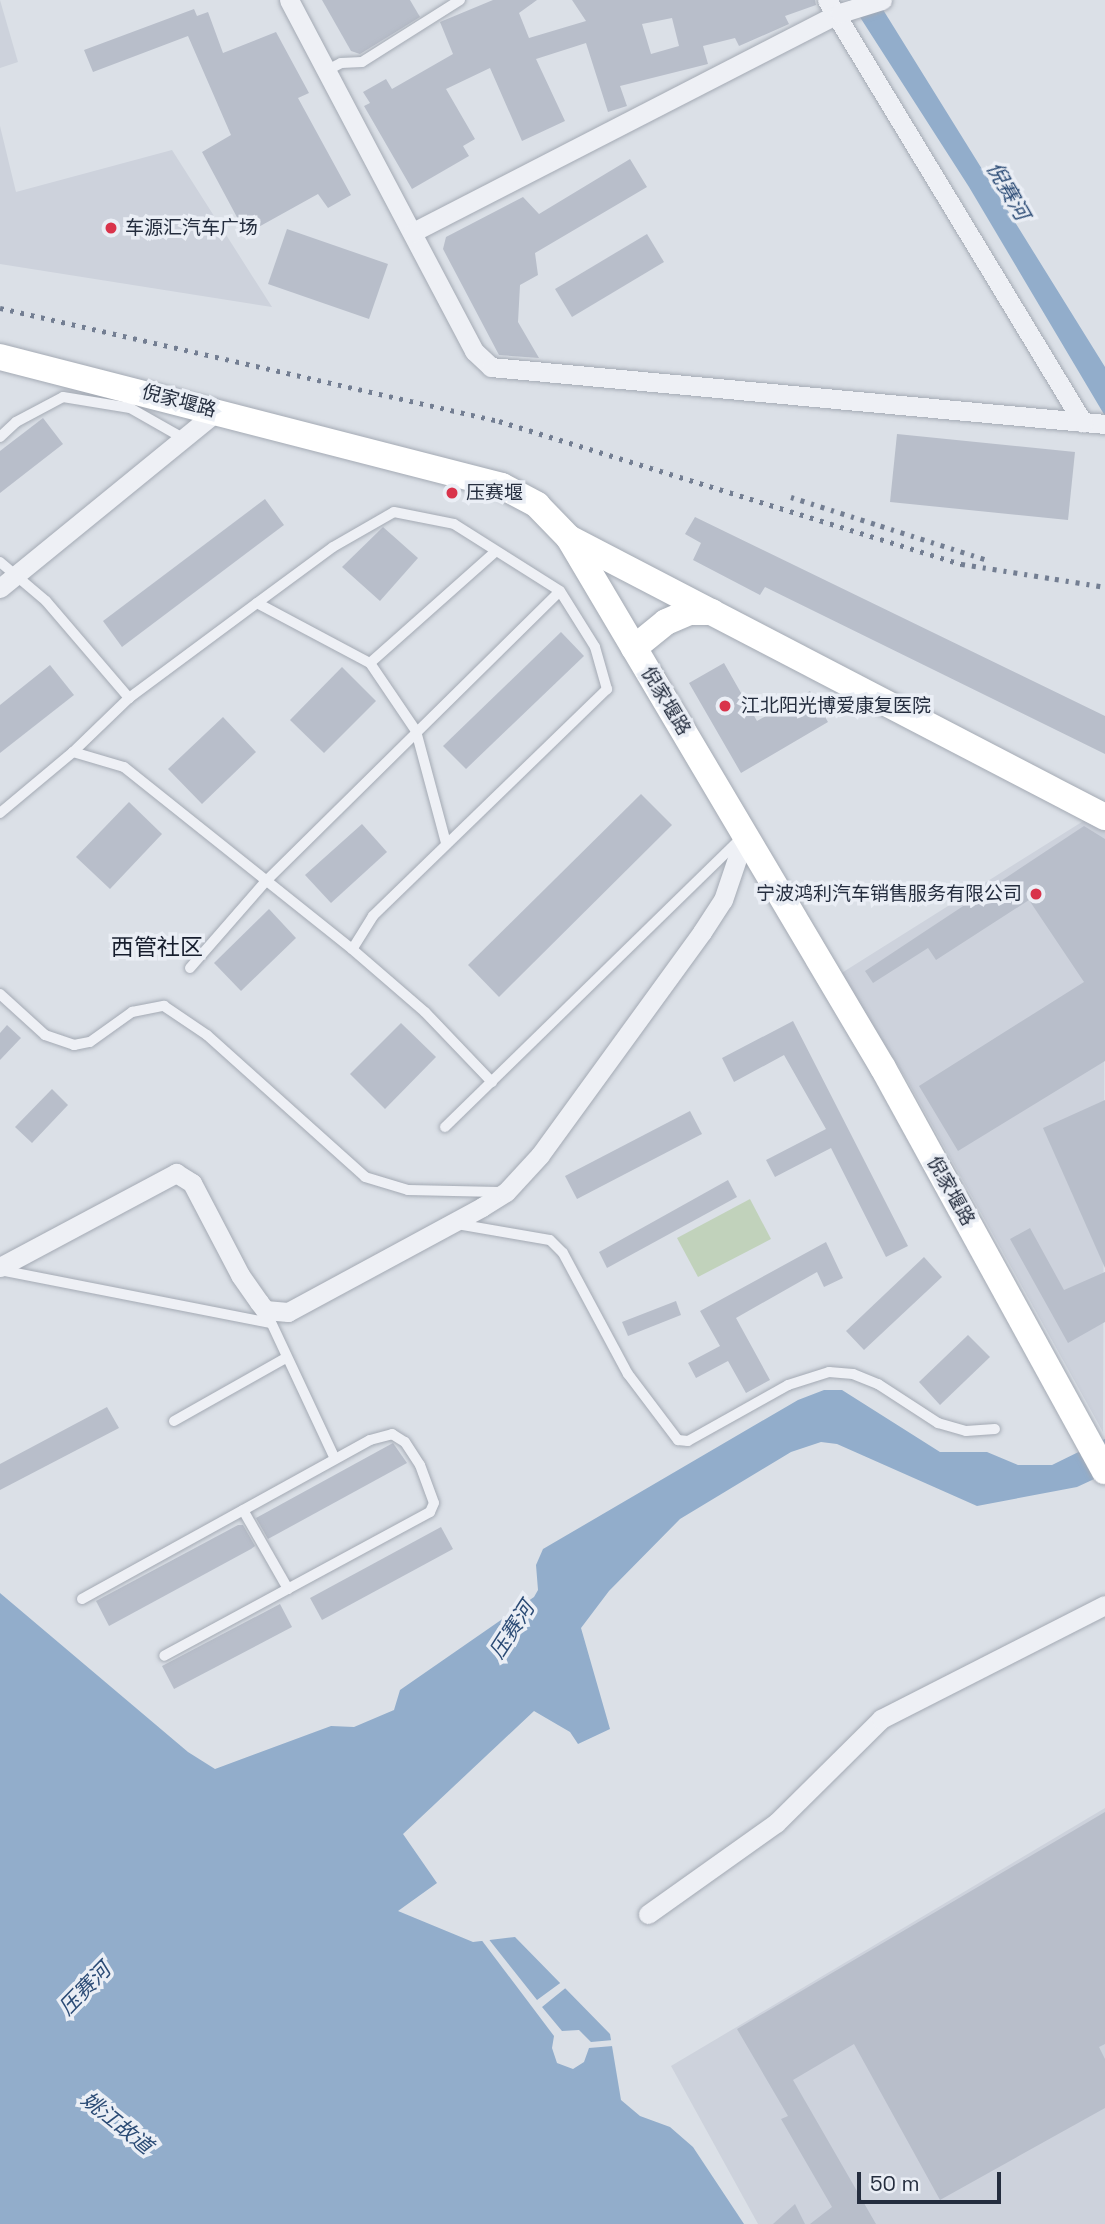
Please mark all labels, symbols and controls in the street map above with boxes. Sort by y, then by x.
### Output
water label: 倪赛河 [981,157,1035,225]
place label: 车源汇汽车广场 [125,217,258,239]
marker: 车源汇汽车广场 [103,220,119,236]
street label: 倪家堰路 [139,380,219,422]
place label: 压赛堰 [466,482,523,504]
marker: 压赛堰 [444,485,460,501]
street label: 倪家堰路 [637,663,695,739]
place label: 江北阳光博爱康复医院 [741,695,931,717]
marker: 江北阳光博爱康复医院 [715,696,735,716]
place label: 宁波鸿利汽车销售服务有限公司 [756,883,1022,905]
marker: 宁波鸿利汽车销售服务有限公司 [1028,886,1044,902]
district label: 西管社区 [111,933,203,961]
street label: 倪家堰路 [923,1152,979,1230]
water label: 压赛河 [484,1597,540,1663]
water label: 压赛河 [54,1958,116,2020]
water label: 姚江故道 [76,2087,158,2159]
scale bar [860,2158,1004,2202]
text: 50 m [870,2170,920,2197]

